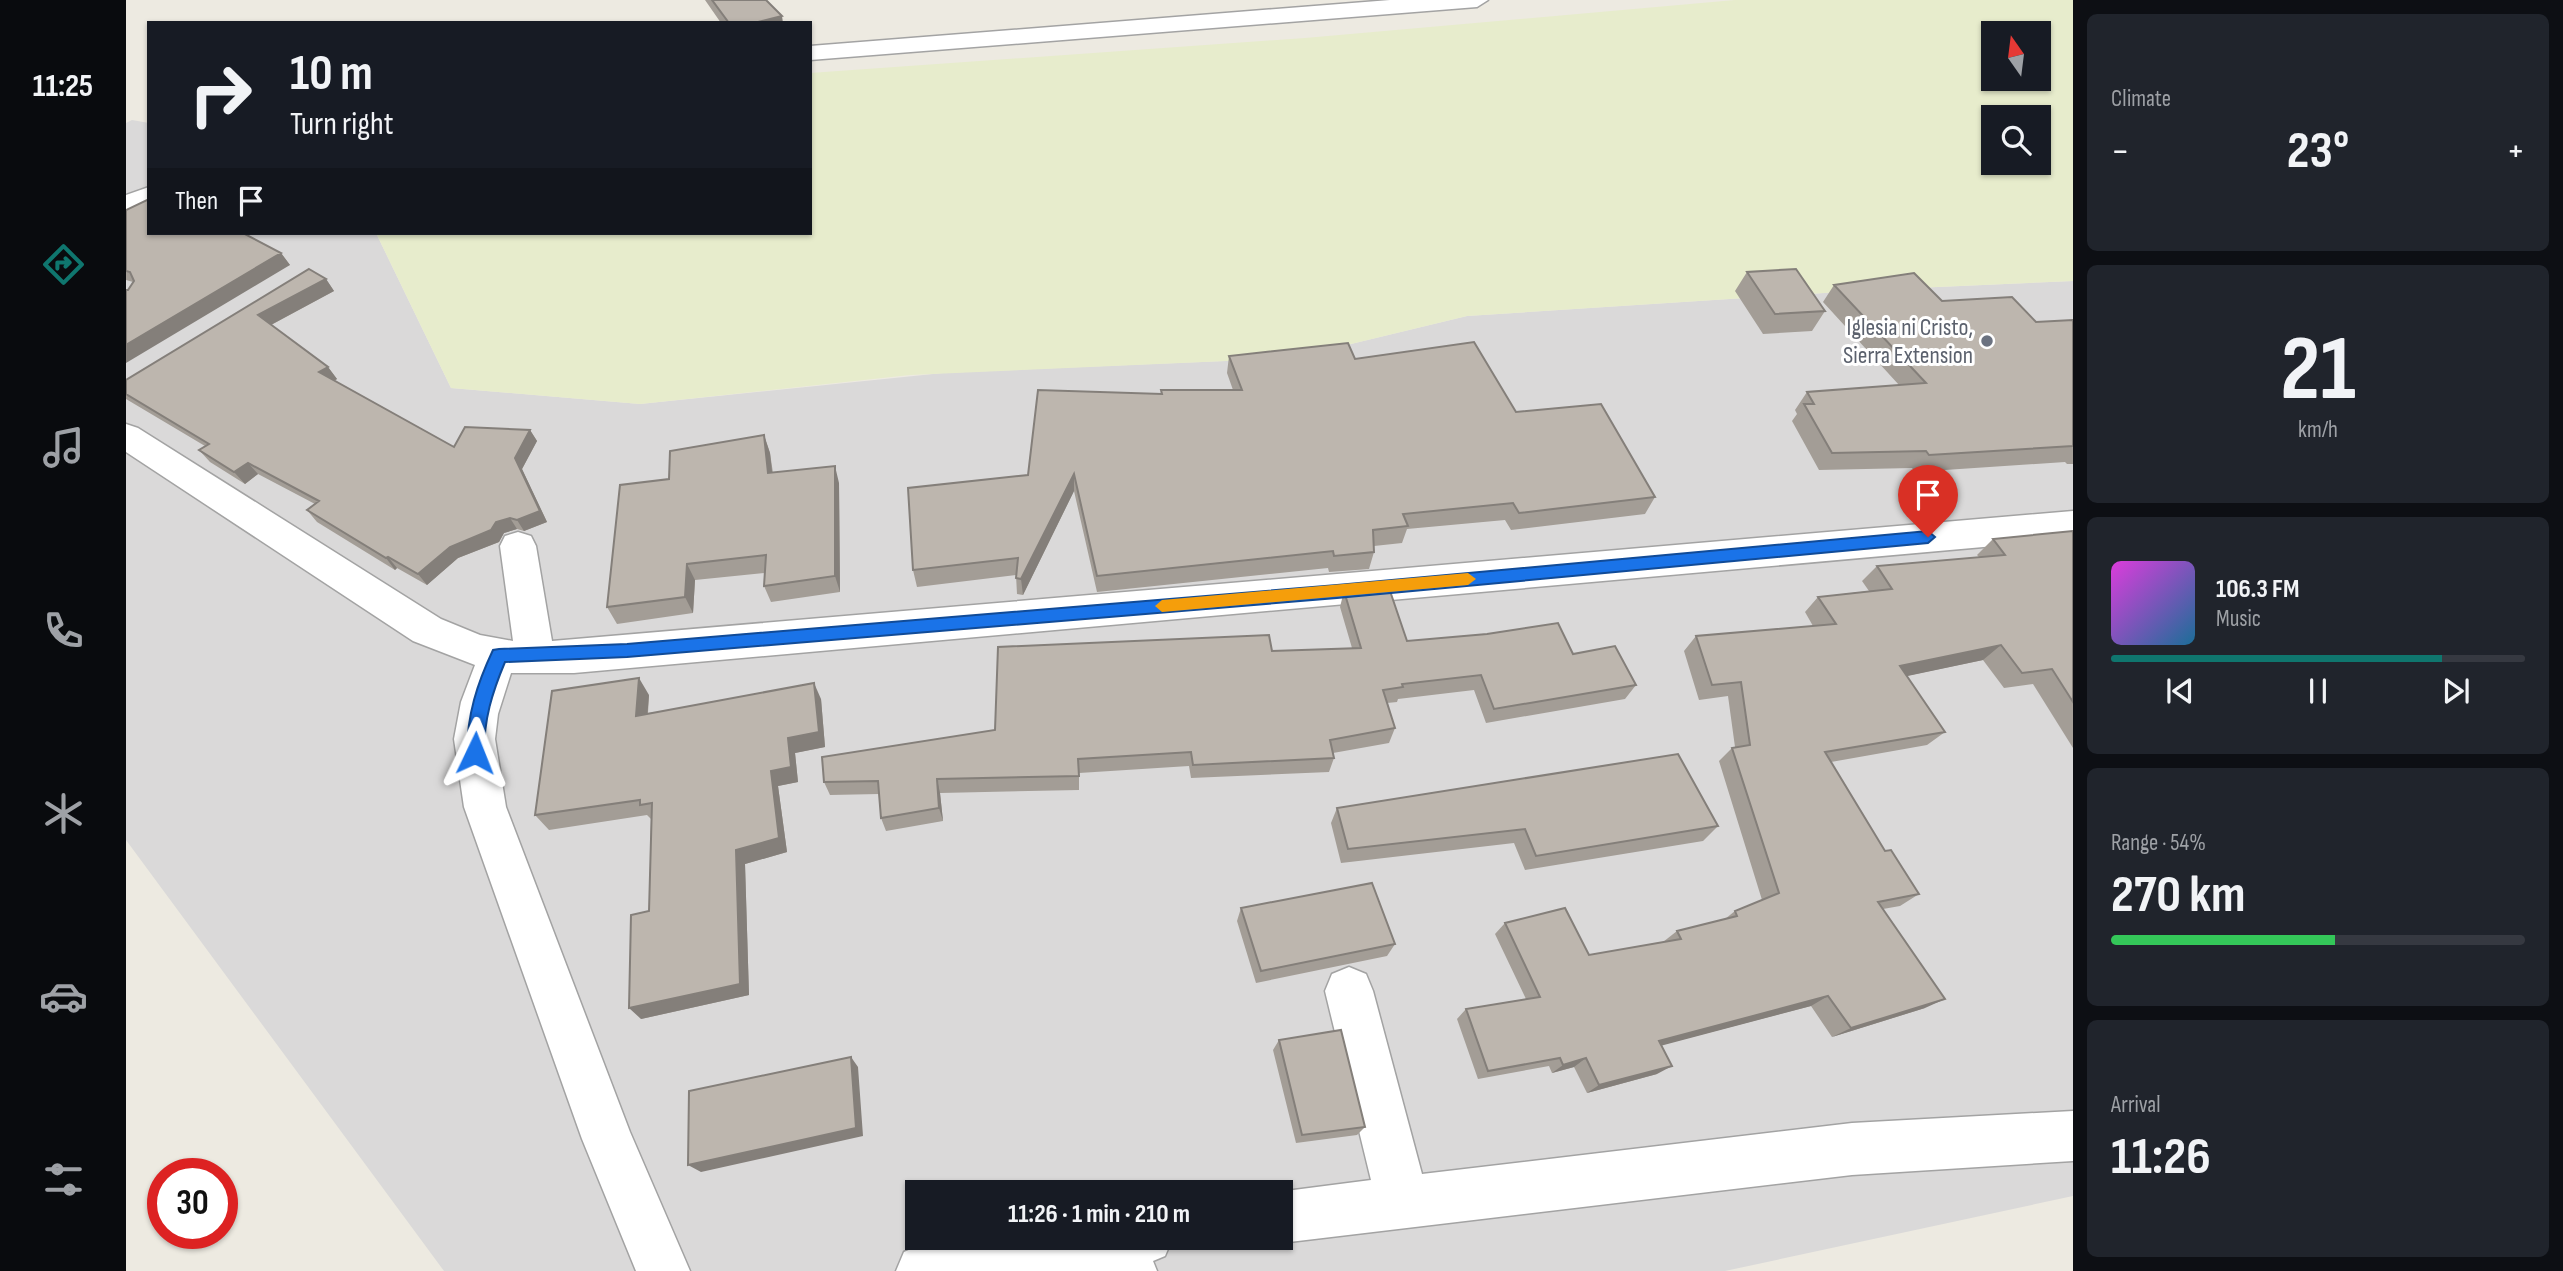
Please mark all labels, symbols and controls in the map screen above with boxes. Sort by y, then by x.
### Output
north arrow [1981,21,2051,91]
map controls [1981,21,2051,175]
text: 10 m [290,45,373,104]
icon: right [175,49,266,140]
text: 11:25 [33,67,93,106]
text: Climate [2111,85,2171,113]
text: Turn right [290,105,394,144]
button: search [1981,105,2051,175]
text: 23° [2287,120,2349,183]
text: − [2111,129,2130,174]
text: + [2506,129,2525,174]
icon: arrive [232,182,270,220]
text: Then [175,186,218,217]
icon: directions [39,240,88,289]
place label: Iglesia ni Cristo, Sierra Extension [1843,313,1973,370]
text: 21 [2280,316,2356,425]
marker: Iglesia ni Cristo, Sierra Extension [1979,333,1995,349]
text: km/h [2298,416,2338,444]
icon: music [39,423,88,472]
pin [1898,465,1958,537]
icon: arrive [1909,476,1947,514]
text: 106.3 FM [2216,574,2299,605]
text: Music [2216,605,2261,633]
icon: phone [39,606,88,655]
icon: previous [2161,672,2199,710]
icon: pause [2299,672,2337,710]
icon: next [2437,672,2475,710]
position arrow [438,716,512,790]
icon: climate [39,789,88,838]
text: Range · 54% [2111,829,2206,857]
text: 270 km [2111,864,2246,927]
icon: car [39,972,88,1021]
text: Arrival [2111,1091,2160,1119]
text: 11:26 [2111,1126,2211,1189]
icon: filters [39,1155,88,1204]
speed limit sign: 30 [147,1158,238,1249]
text: 11:26 · 1 min · 210 m [1008,1199,1190,1230]

